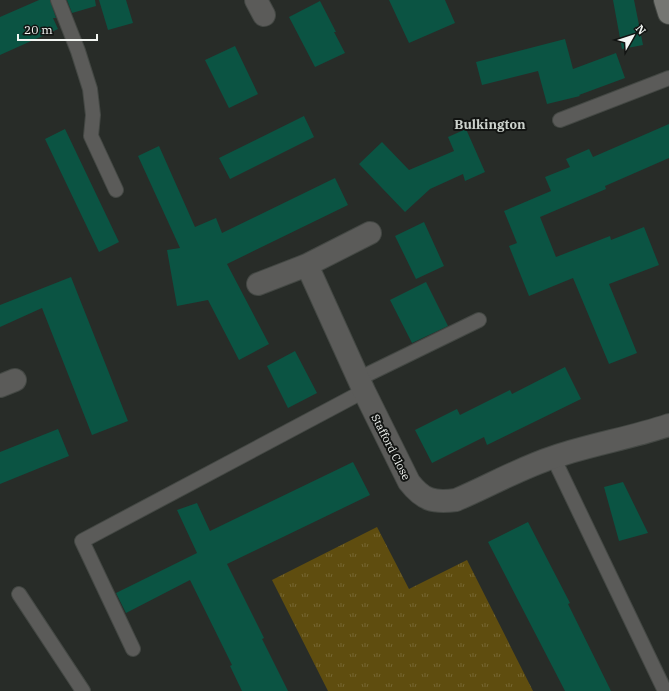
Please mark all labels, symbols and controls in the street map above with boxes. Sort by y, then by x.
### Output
scale bar [18,16,97,42]
north arrow [613,16,653,56]
text: 20 m [24,22,53,37]
text: N [633,22,649,38]
district label: Bulkington [454,116,526,133]
street label: Stafford Close [368,412,414,482]

